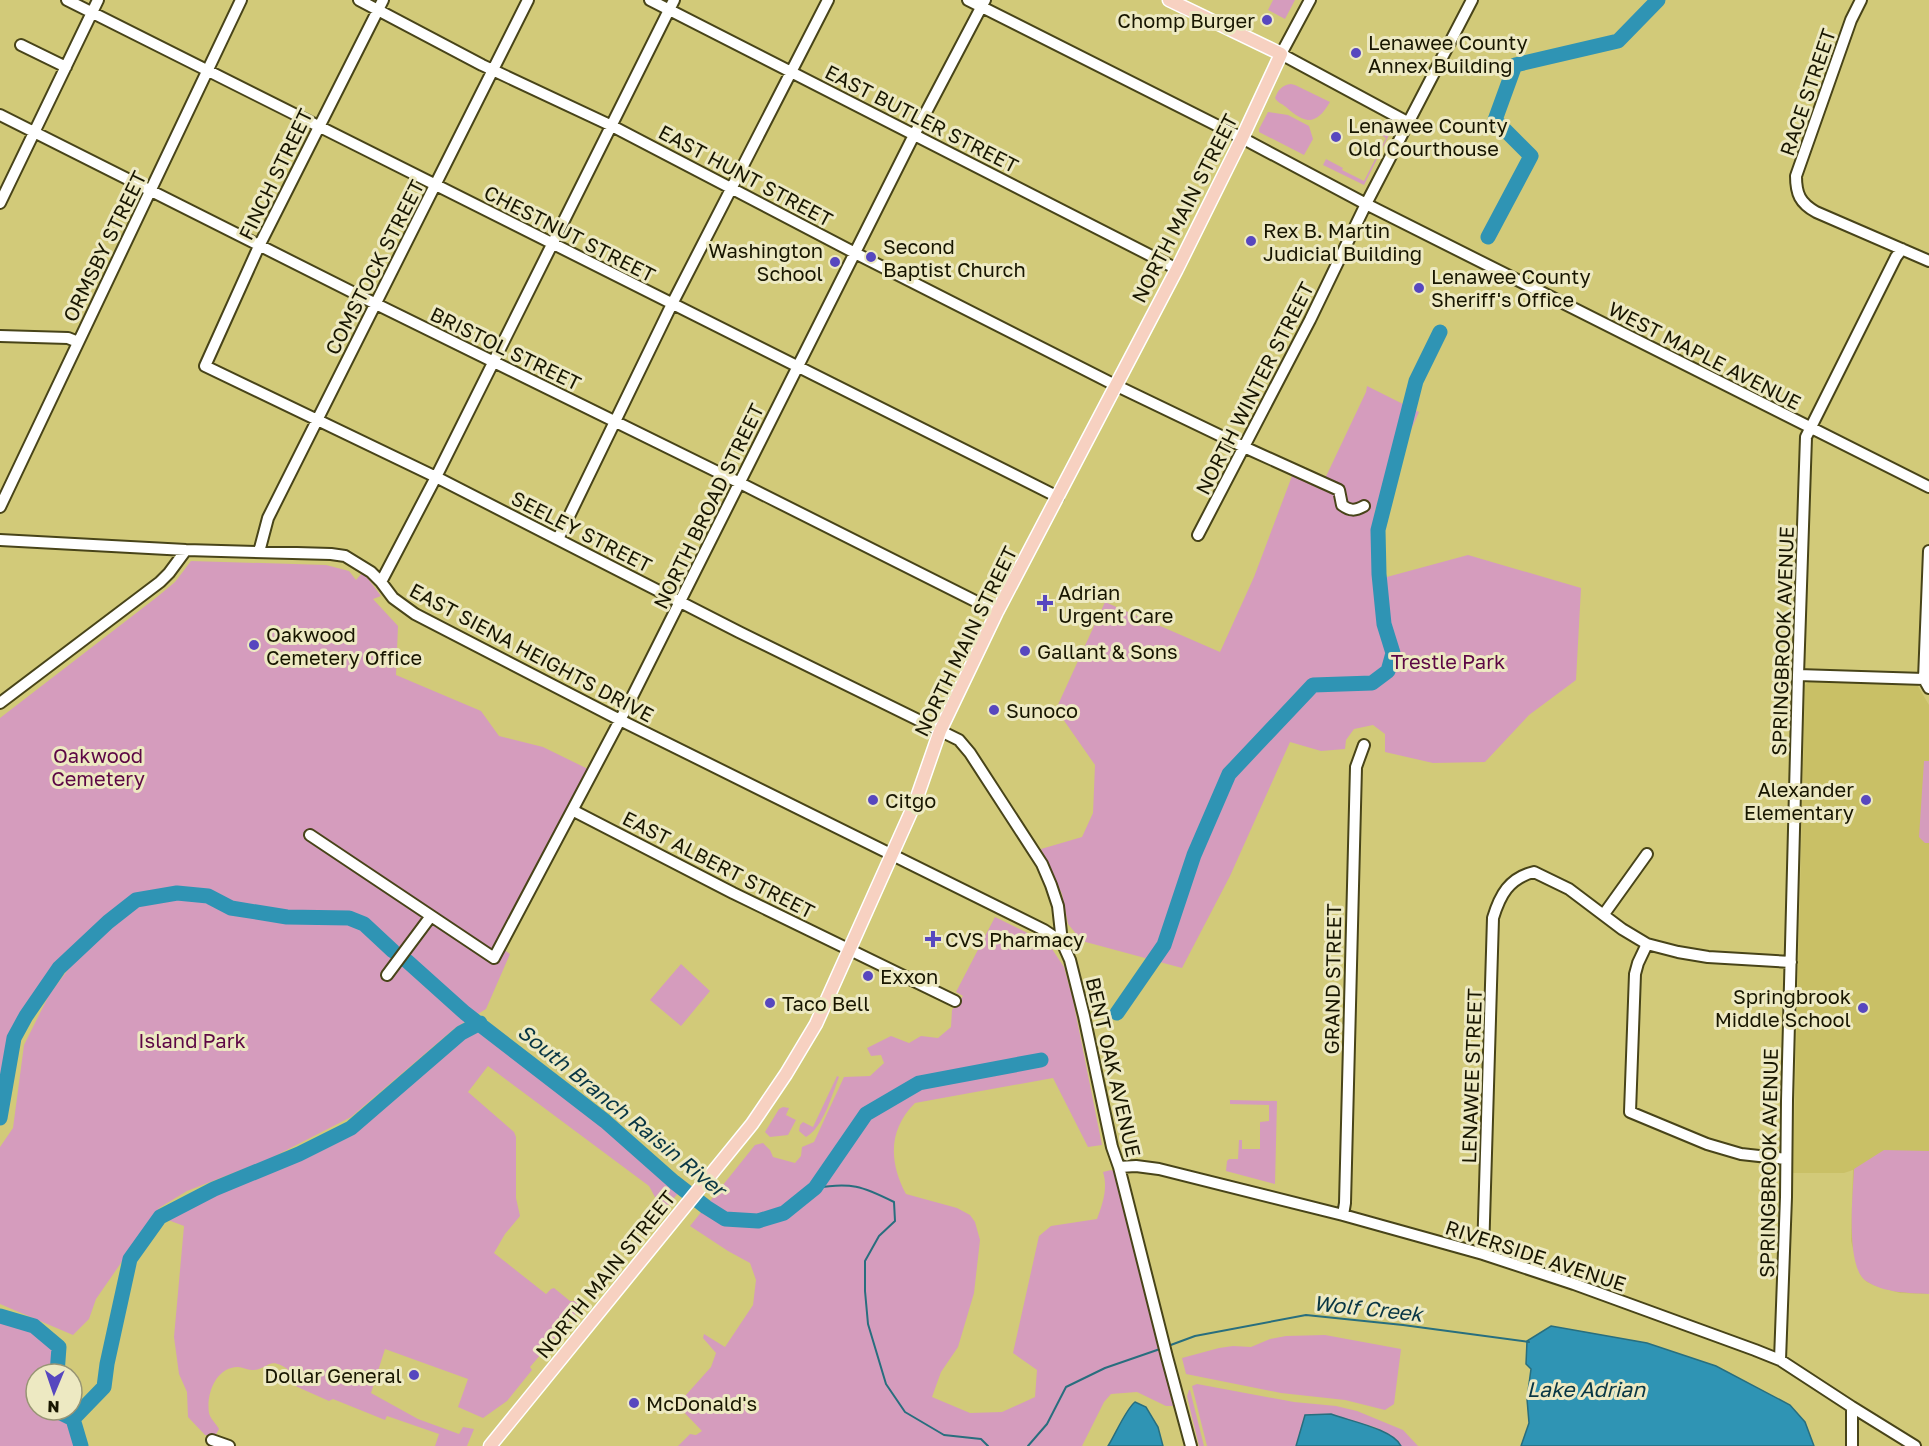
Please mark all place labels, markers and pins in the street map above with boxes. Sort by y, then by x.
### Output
place label: Chomp Burger [1117,8,1255,32]
marker: Chomp Burger [1260,13,1274,27]
place label: Lenawee County Annex Building [1368,30,1528,77]
marker: Lenawee County Annex Building [1349,46,1363,60]
place label: Lenawee County Old Courthouse [1348,113,1508,160]
marker: Lenawee County Old Courthouse [1329,130,1343,144]
place label: Rex B. Martin Judicial Building [1263,218,1422,265]
place label: Second Baptist Church [883,234,1026,281]
marker: Rex B. Martin Judicial Building [1244,234,1258,248]
place label: Washington School [708,238,823,285]
marker: Second Baptist Church [864,250,878,264]
marker: Washington School [828,255,842,269]
place label: Lenawee County Sheriff's Office [1431,264,1591,311]
marker: Lenawee County Sheriff's Office [1412,281,1426,295]
place label: Adrian Urgent Care [1058,580,1173,627]
marker: Adrian Urgent Care [1036,594,1054,612]
place label: Oakwood Cemetery Office [266,622,422,669]
marker: Oakwood Cemetery Office [247,638,261,652]
place label: Gallant & Sons [1037,639,1178,663]
marker: Gallant & Sons [1018,644,1032,658]
place label: Sunoco [1006,698,1078,722]
marker: Sunoco [987,703,1001,717]
place label: Alexander Elementary [1744,777,1854,824]
place label: Citgo [885,788,936,812]
marker: Citgo [866,793,880,807]
marker: Alexander Elementary [1859,793,1873,807]
place label: CVS Pharmacy [945,927,1084,951]
marker: CVS Pharmacy [926,932,940,946]
place label: Exxon [880,964,938,988]
marker: Exxon [861,969,875,983]
place label: Springbrook Middle School [1715,984,1851,1031]
place label: Taco Bell [782,991,870,1015]
marker: Taco Bell [763,996,777,1010]
marker: Springbrook Middle School [1856,1001,1870,1015]
place label: Dollar General [264,1363,402,1387]
marker: Dollar General [407,1368,421,1382]
place label: McDonald's [646,1391,757,1415]
marker: McDonald's [627,1396,641,1410]

